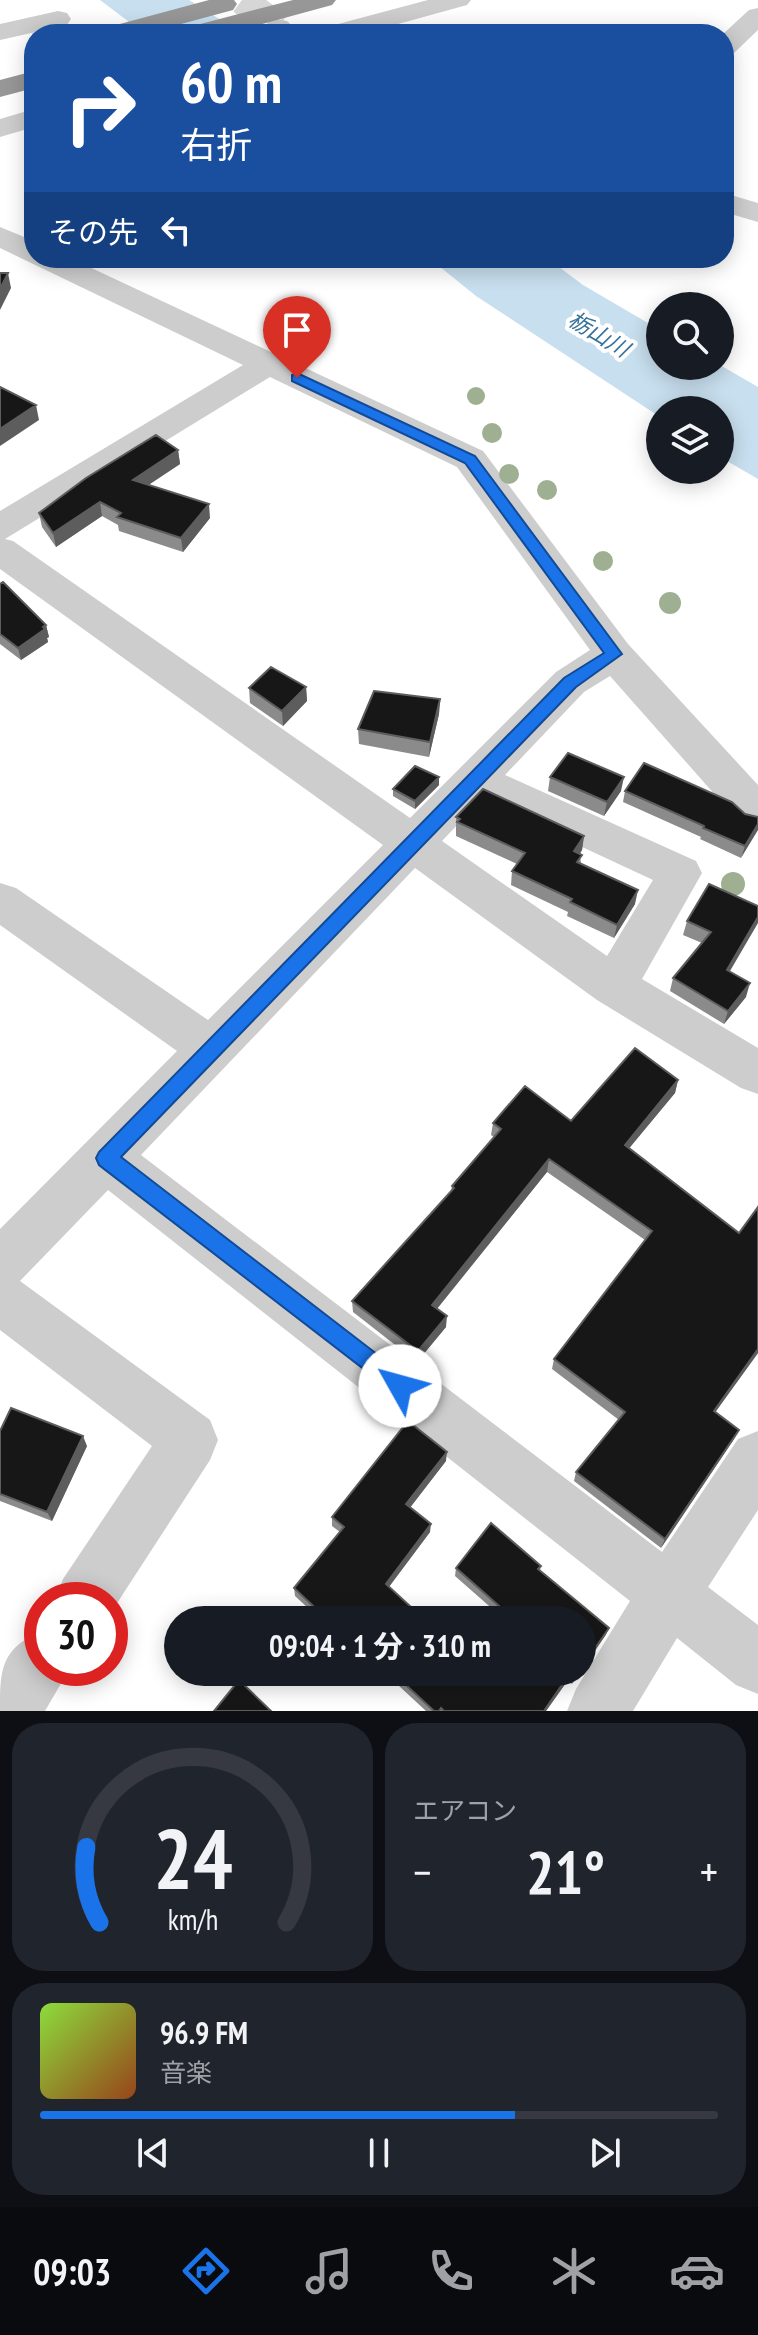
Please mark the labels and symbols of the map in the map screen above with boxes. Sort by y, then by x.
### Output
pin [263,296,331,378]
water label: 栃山川 [563,305,636,364]
position arrow [358,1344,442,1428]
speed limit sign: 30 [24,1582,128,1686]

